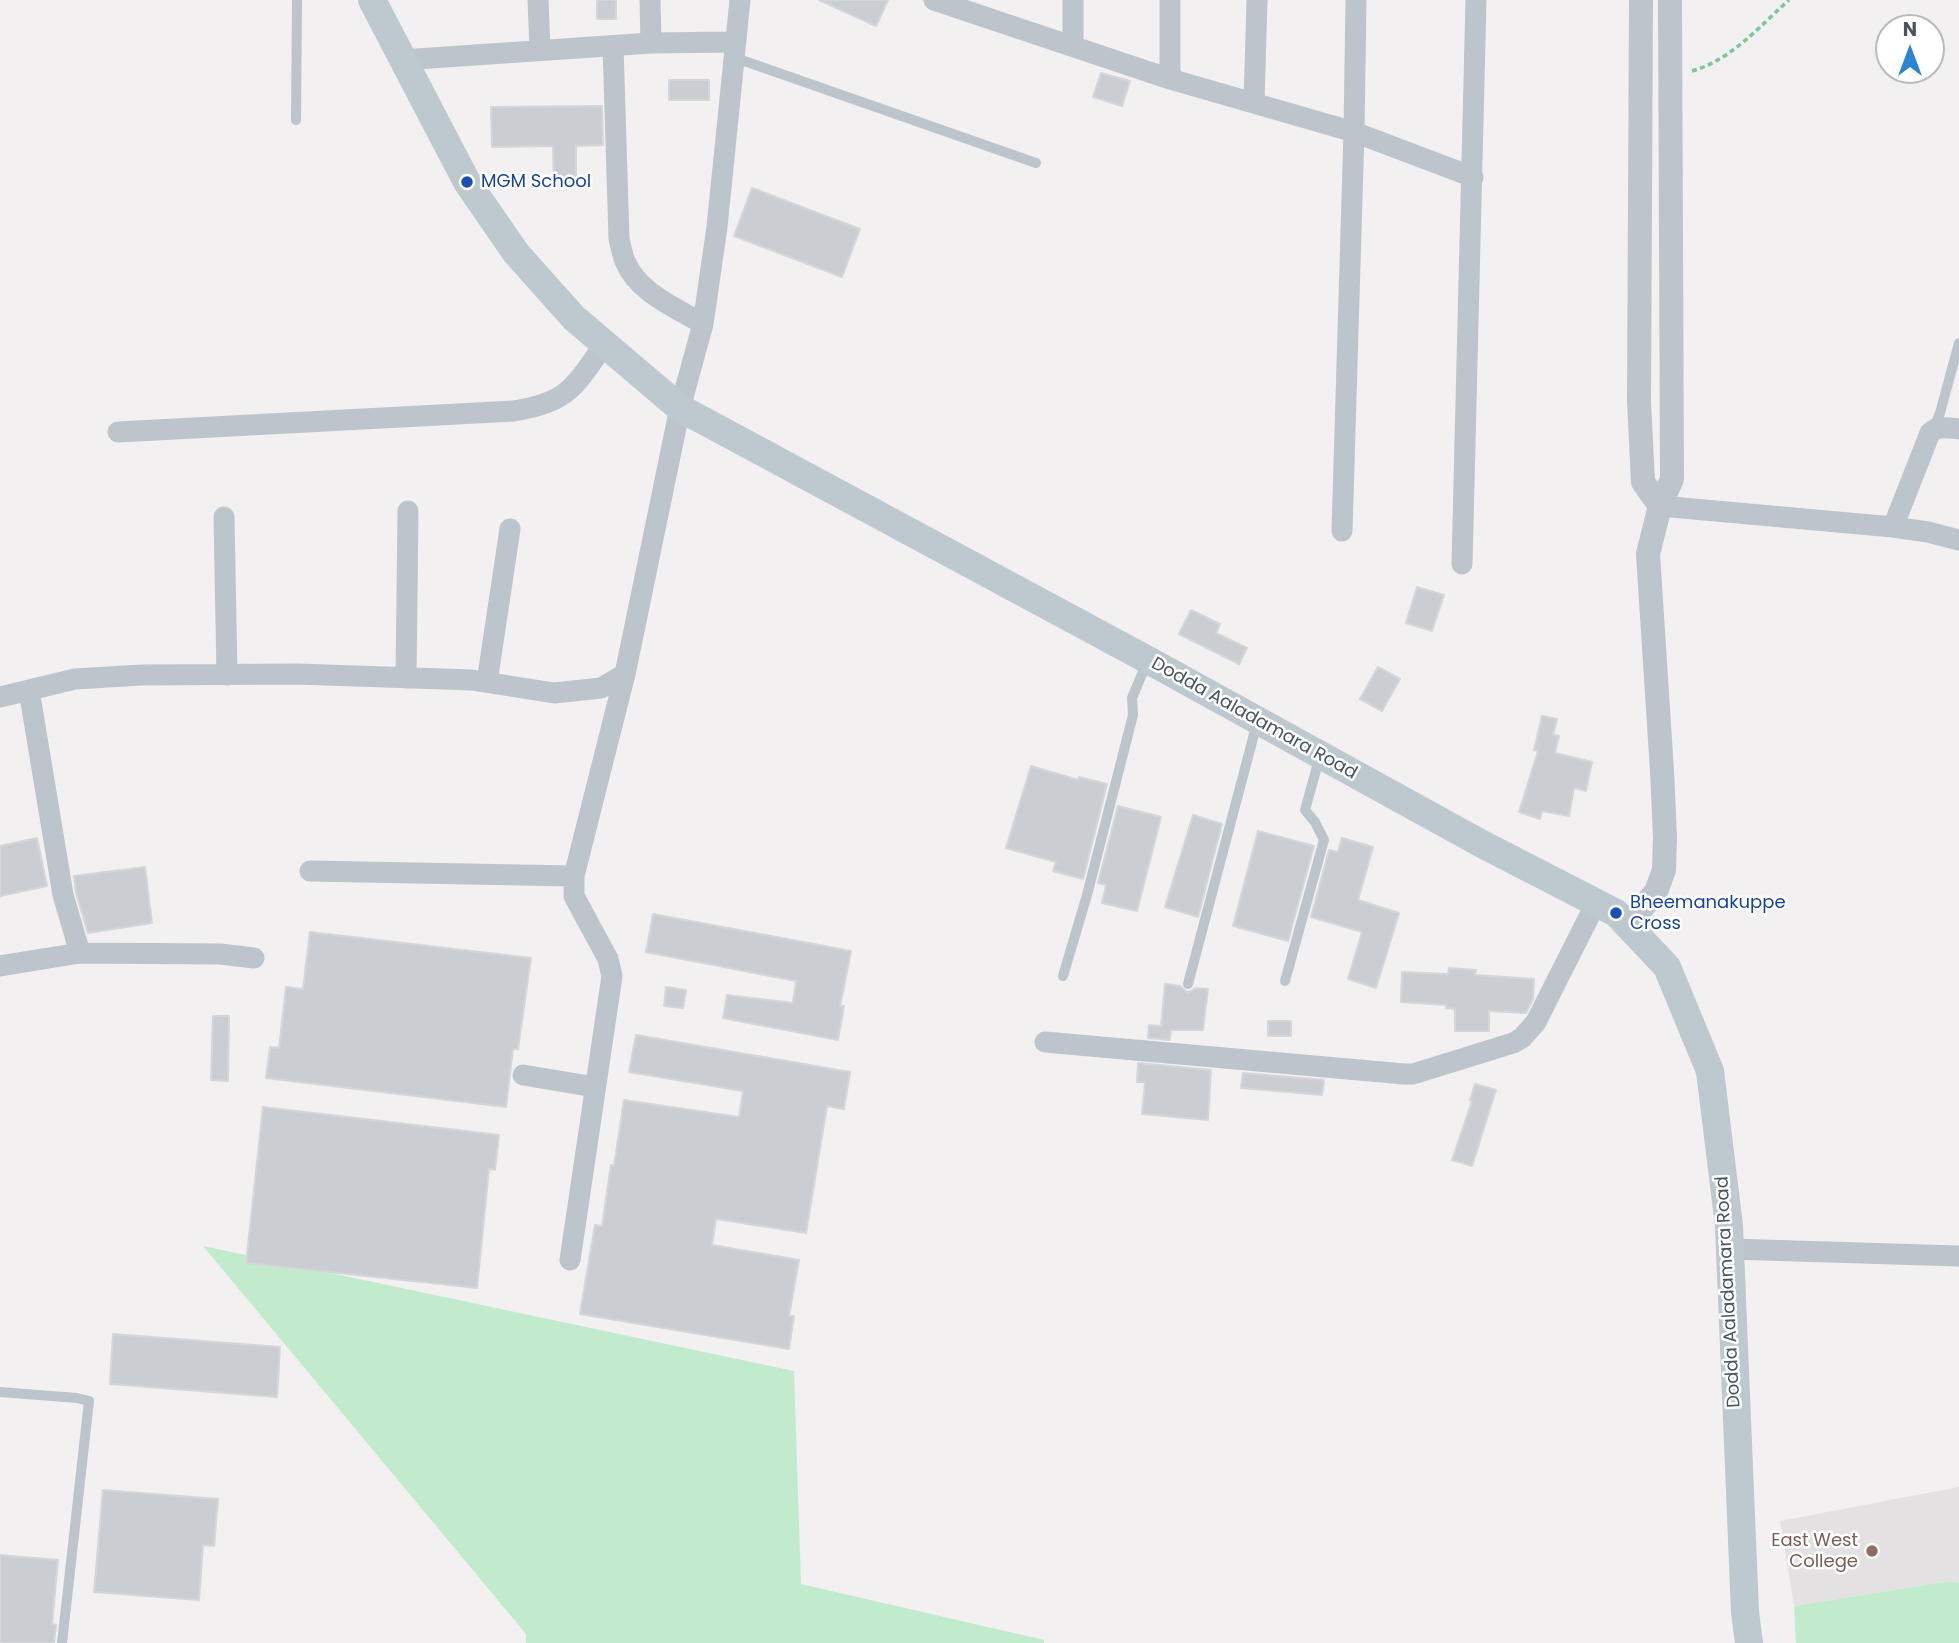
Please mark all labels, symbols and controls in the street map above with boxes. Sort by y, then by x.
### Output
north arrow [1875,14,1945,84]
text: N [1903,16,1917,43]
place label: MGM School [481,171,591,193]
marker: MGM School [459,174,475,190]
street label: Dodda Aaladamara Road [1147,653,1361,785]
place label: Bheemanakuppe Cross [1630,892,1786,934]
marker: Bheemanakuppe Cross [1608,905,1624,921]
street label: Dodda Aaladamara Road [1712,1176,1746,1408]
place label: East West College [1771,1530,1858,1572]
marker: East West College [1864,1543,1880,1559]

